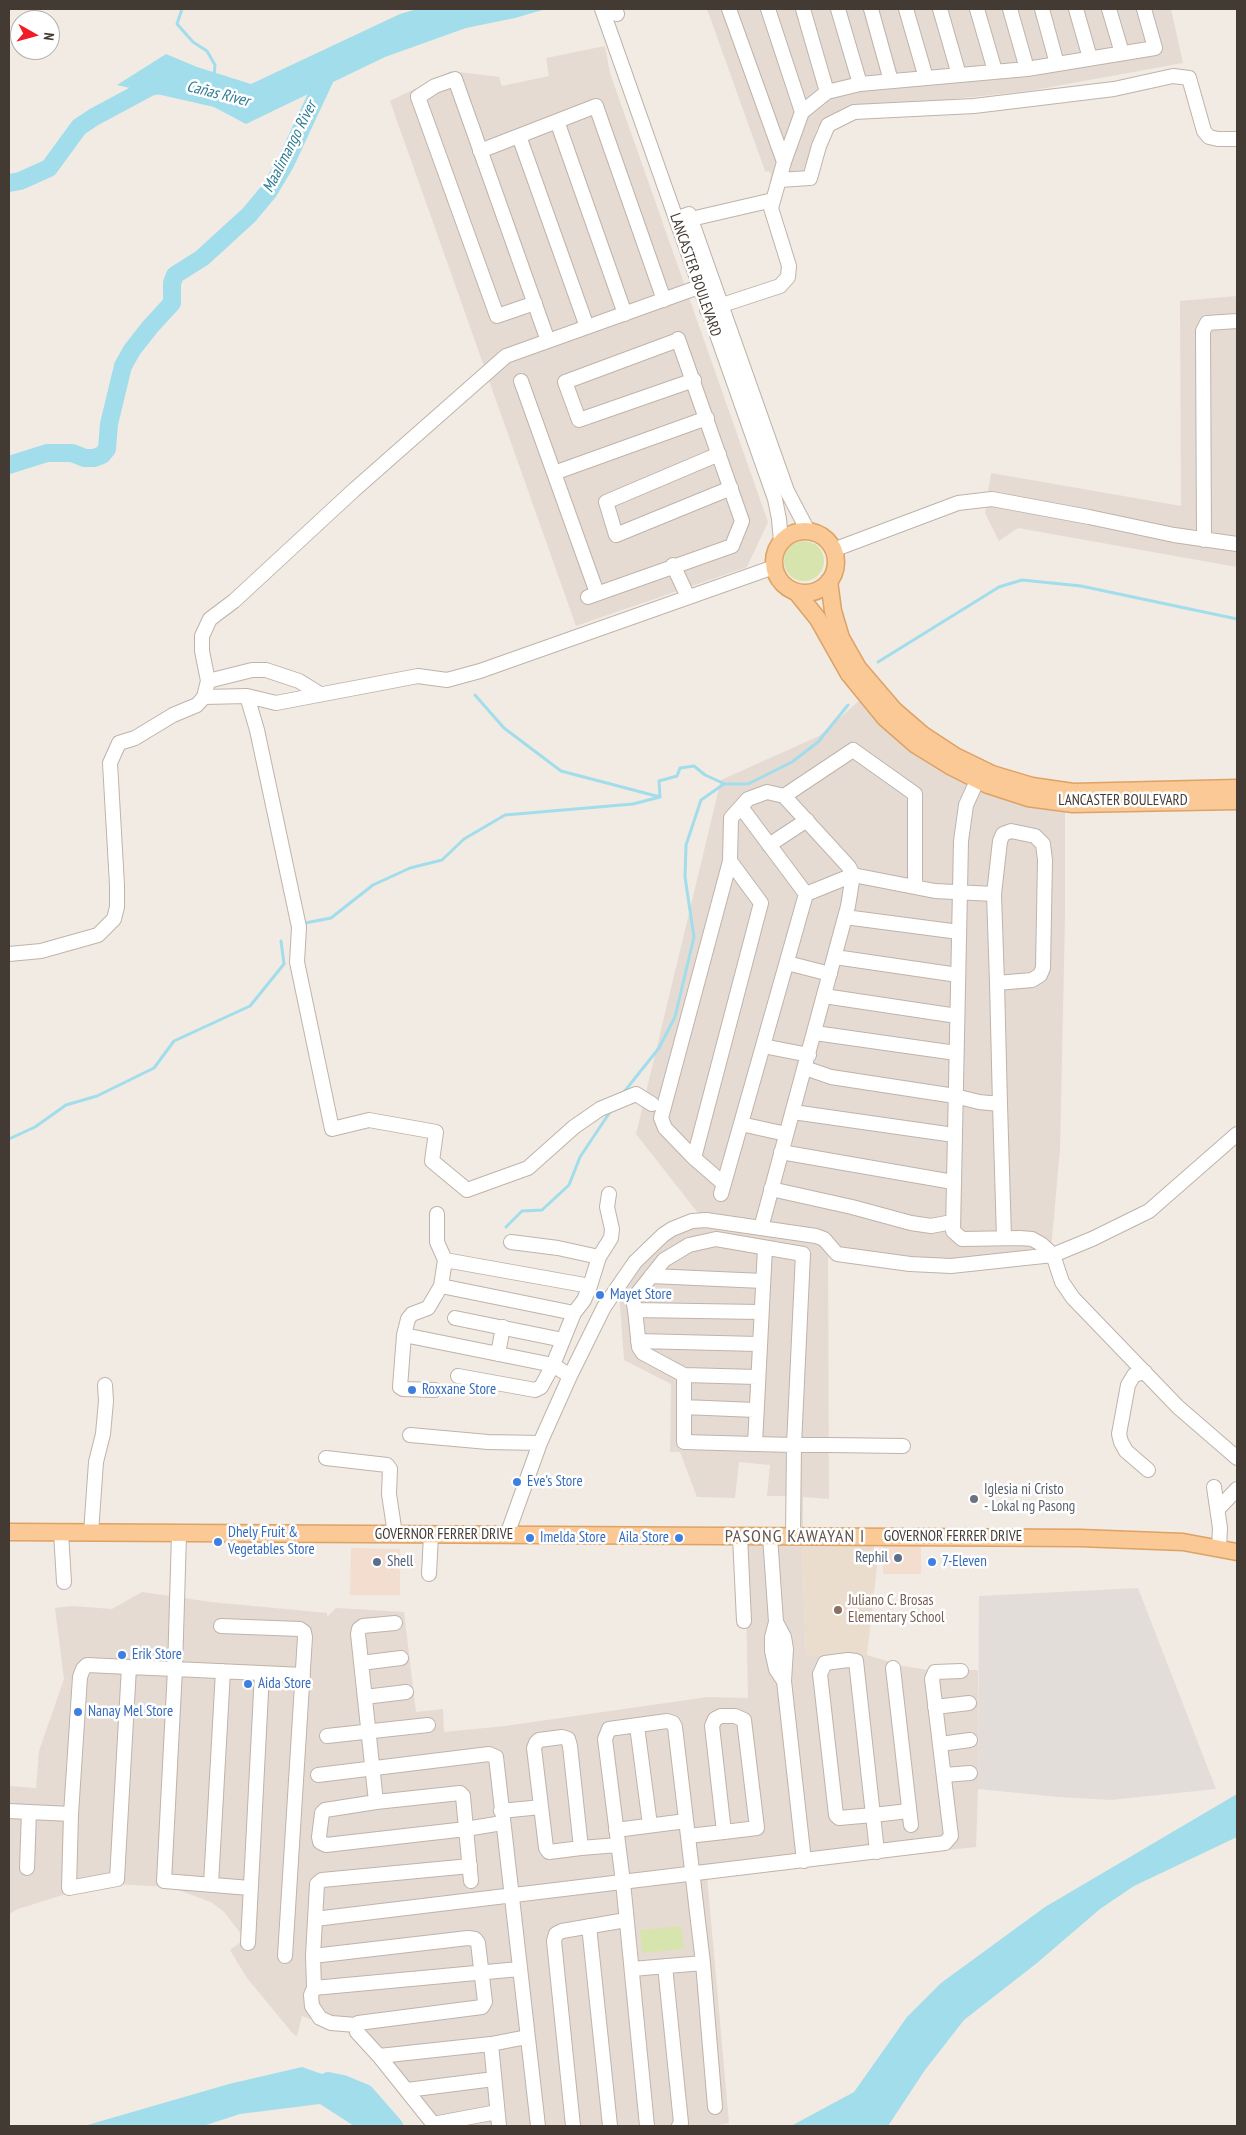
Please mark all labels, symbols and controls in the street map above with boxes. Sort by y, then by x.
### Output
north arrow [10,10,60,60]
text: N [40,32,58,42]
water label: Cañas River [185,77,251,111]
water label: Maalimango River [259,98,321,196]
street label: LANCASTER BOULEVARD [665,211,725,339]
street label: LANCASTER BOULEVARD [1058,792,1188,810]
place label: Mayet Store [610,1286,672,1304]
marker: Mayet Store [594,1289,606,1301]
place label: Roxxane Store [422,1381,496,1399]
marker: Roxxane Store [406,1384,418,1396]
place label: Eve's Store [527,1473,583,1491]
marker: Eve's Store [511,1476,523,1488]
place label: Iglesia ni Cristo - Lokal ng Pasong [984,1481,1075,1516]
marker: Iglesia ni Cristo - Lokal ng Pasong [968,1493,980,1505]
place label: Dhely Fruit & Vegetables Store [228,1524,315,1559]
street label: GOVERNOR FERRER DRIVE [375,1526,513,1544]
district label: PASONG KAWAYAN I [723,1526,867,1548]
street label: GOVERNOR FERRER DRIVE [884,1528,1022,1546]
place label: Imelda Store [540,1529,606,1547]
place label: Aila Store [619,1529,669,1547]
marker: Imelda Store [524,1532,536,1544]
marker: Aila Store [673,1532,685,1544]
marker: Dhely Fruit & Vegetables Store [212,1536,224,1548]
place label: Rephil [855,1549,888,1567]
marker: Rephil [892,1552,904,1564]
place label: Shell [387,1553,413,1571]
place label: 7-Eleven [942,1553,987,1571]
marker: Shell [371,1556,383,1568]
marker: 7-Eleven [926,1556,938,1568]
place label: Juliano C. Brosas Elementary School [848,1592,945,1627]
marker: Juliano C. Brosas Elementary School [832,1604,844,1616]
place label: Erik Store [132,1646,182,1664]
marker: Erik Store [116,1649,128,1661]
place label: Aida Store [258,1675,311,1693]
marker: Aida Store [242,1678,254,1690]
place label: Nanay Mel Store [88,1703,173,1721]
marker: Nanay Mel Store [72,1706,84,1718]

